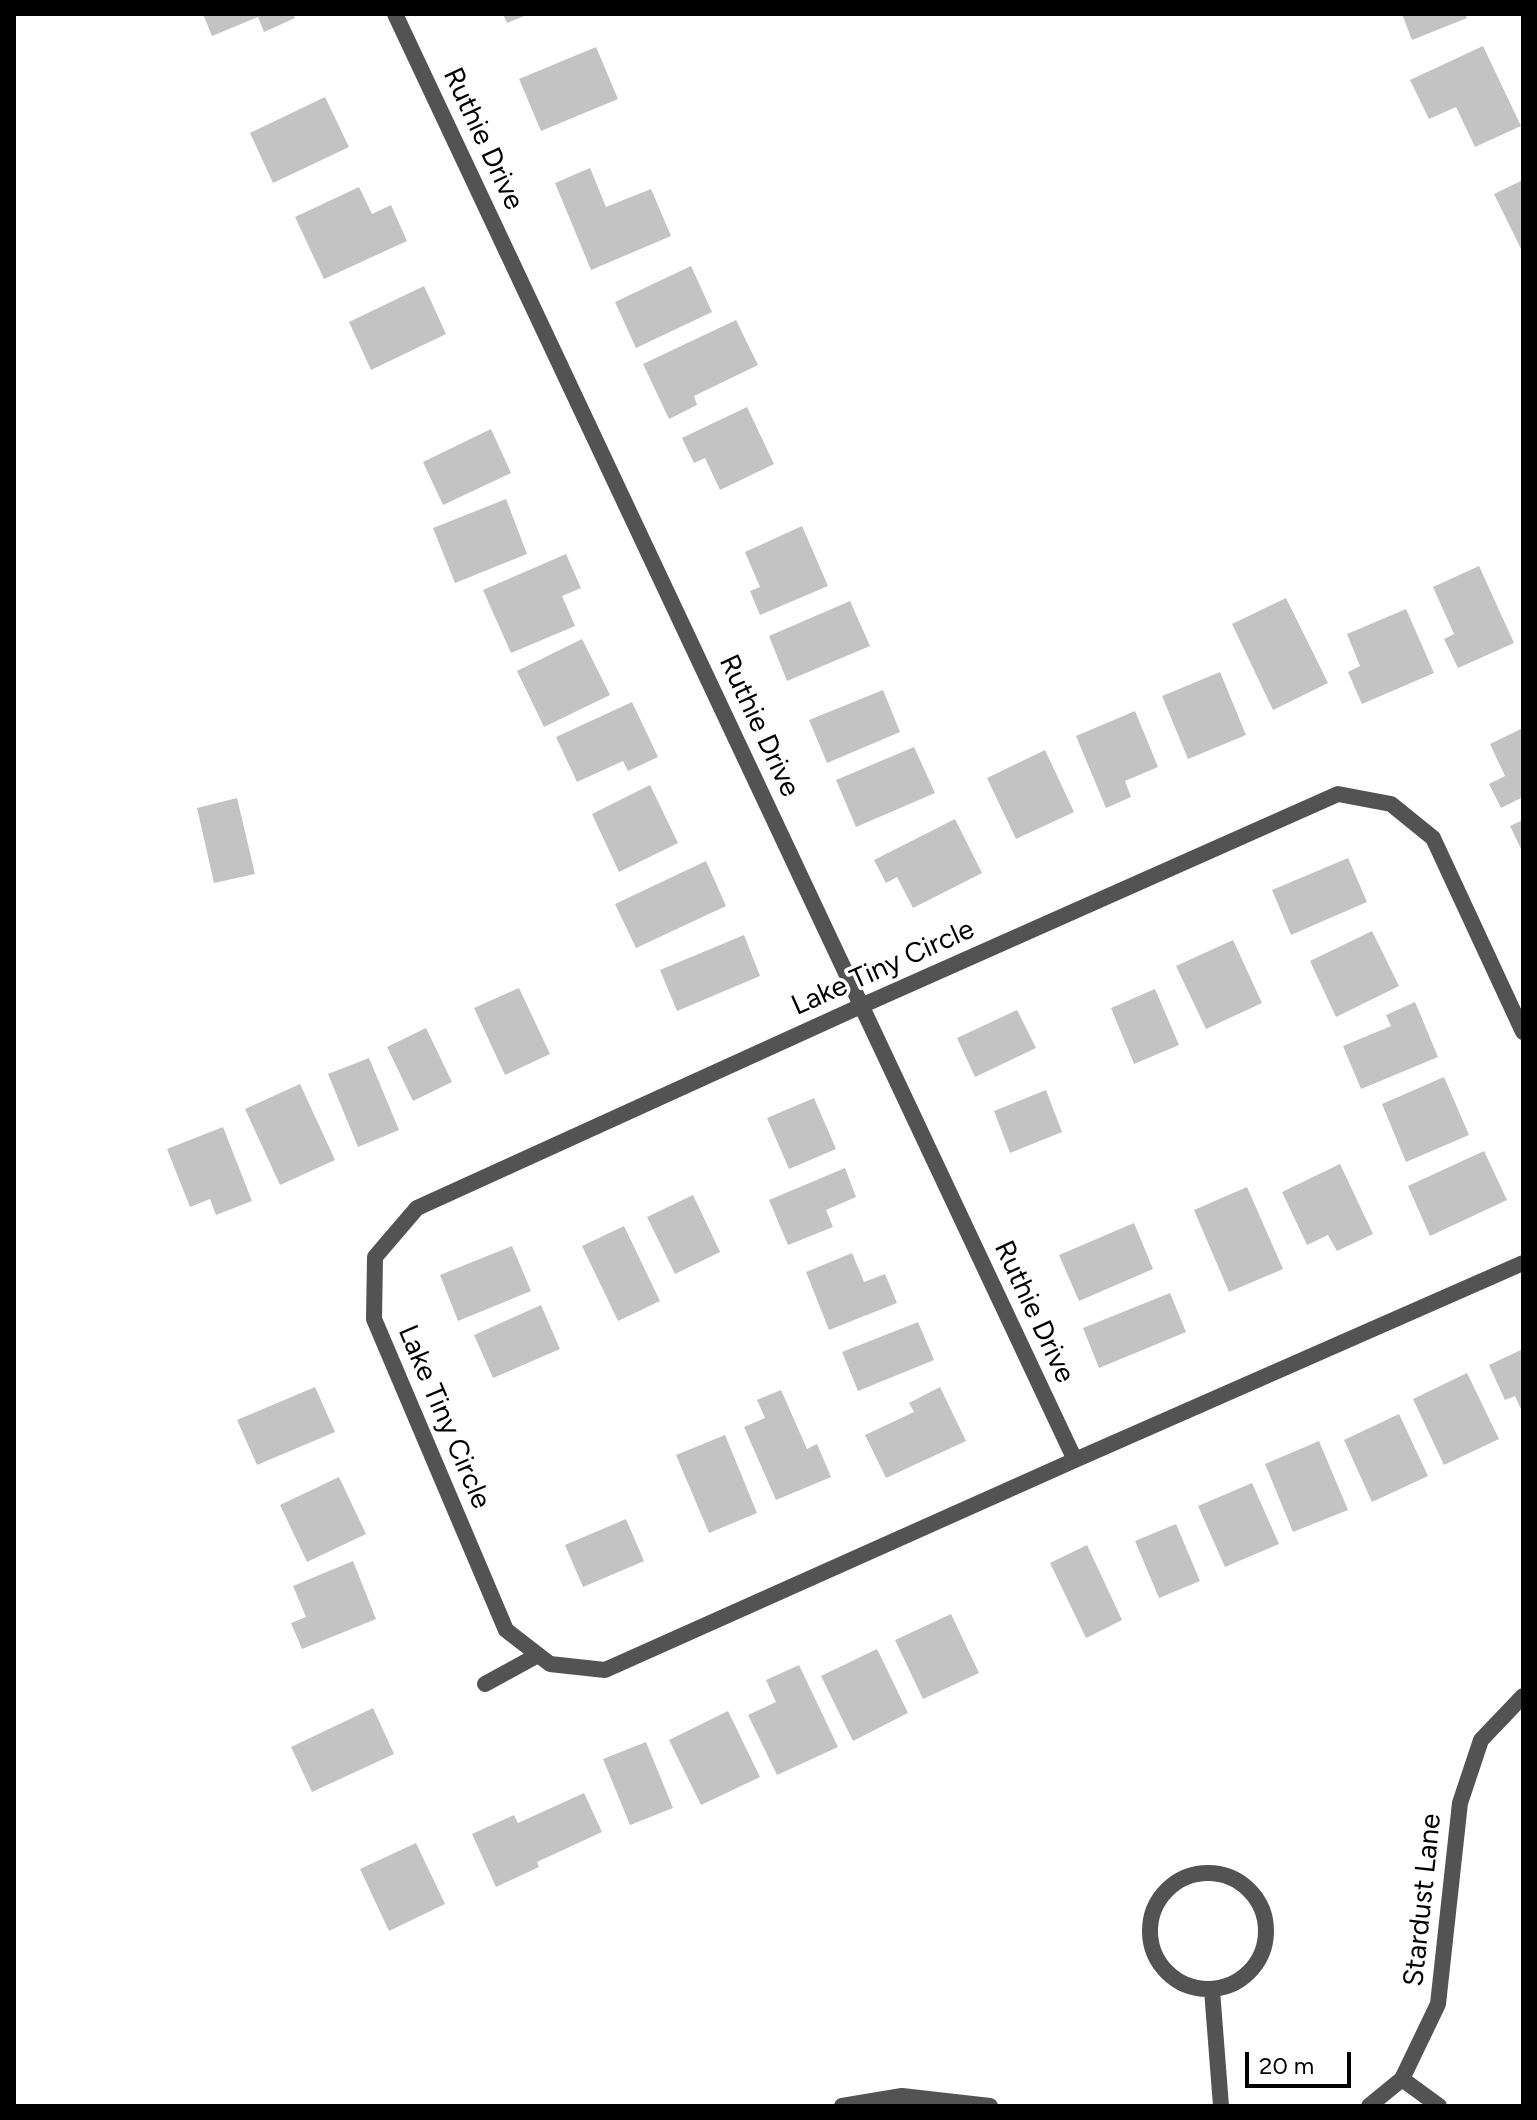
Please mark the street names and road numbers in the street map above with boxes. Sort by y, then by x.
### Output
street label: Ruthie Drive [435,63,531,215]
street label: Ruthie Drive [711,650,807,802]
street label: Lake Tiny Circle [787,913,979,1023]
street label: Ruthie Drive [986,1236,1082,1388]
street label: Lake Tiny Circle [390,1320,498,1514]
street label: Stardust Lane [1397,1812,1449,1988]

